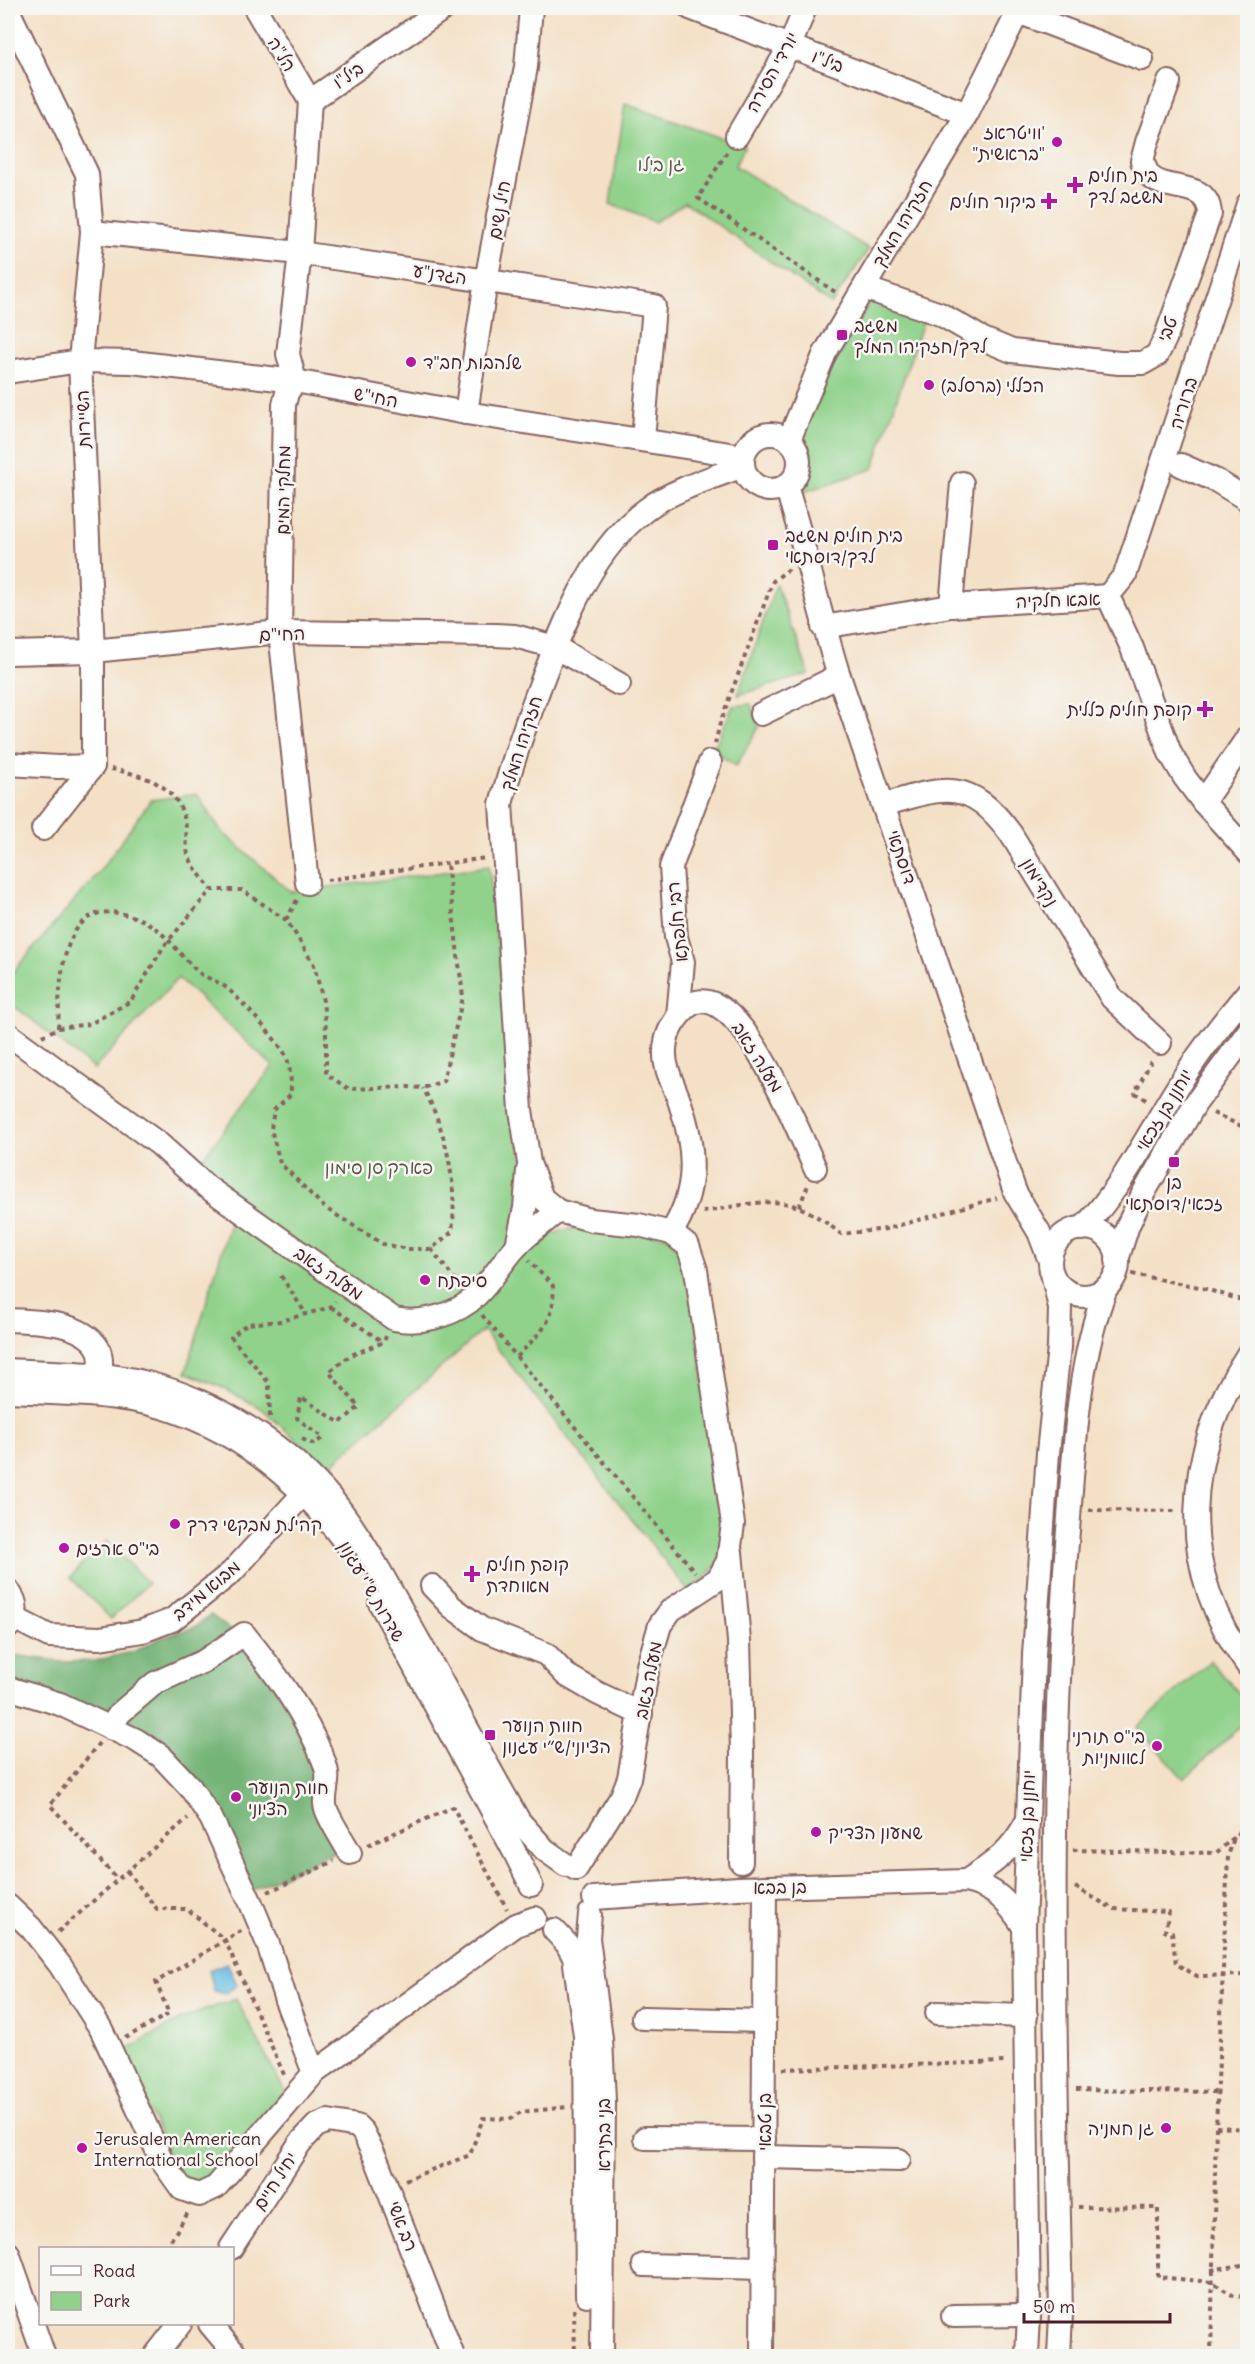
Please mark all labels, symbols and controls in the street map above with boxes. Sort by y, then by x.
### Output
street label: יורדי הסירה [740,28,804,116]
street label: הל"ה [263,32,301,76]
street label: ביל"ו [809,44,847,78]
street label: ביל"ו [328,56,368,94]
place label: וויטראז' "בראשית" [972,121,1045,165]
marker: וויטראז' "בראשית" [1050,135,1064,149]
park label: גן בילו [638,153,684,176]
place label: בית חולים משגב לדך [1088,164,1164,208]
street label: חזקיהו המלך [867,175,937,271]
marker: בית חולים משגב לדך [1066,176,1084,194]
street label: חיל נשים [482,179,516,241]
place label: ביקור חולים [950,190,1036,213]
marker: ביקור חולים [1040,192,1058,210]
street label: הגדנ"ע [411,258,469,290]
street label: טבי [1152,313,1182,345]
place label: משגב לדך/חזקיהו המלך [854,314,988,358]
marker: משגב לדך/חזקיהו המלך [835,328,849,342]
place label: שלהבות חב"ד [423,351,522,374]
marker: שלהבות חב"ד [404,355,418,369]
place label: הכללי (ברסלב) [941,374,1044,397]
street label: ברוריה [1164,374,1202,432]
marker: הכללי (ברסלב) [922,378,936,392]
street label: החי"ש [352,381,400,413]
street label: השיירות [70,390,96,449]
street label: מחלקי המים [271,445,295,535]
place label: בית חולים משגב לדך/דוסתאי [785,524,903,568]
marker: בית חולים משגב לדך/דוסתאי [766,538,780,552]
street label: אבא חלקיה [1015,587,1101,613]
street label: החי"ם [258,622,306,646]
street label: חזקיהו המלך [495,693,547,793]
place label: קופת חולים כללית [1066,698,1192,721]
marker: קופת חולים כללית [1196,700,1214,718]
street label: דוסתאי [882,827,922,887]
street label: נקדימון [1017,854,1063,910]
street label: רבי חלפתא [661,881,693,963]
street label: מעלה זאב [727,1017,789,1097]
street label: יוחנן בן זכאי [1130,1064,1198,1156]
marker: בן זכאי/דוסתאי [1167,1155,1181,1169]
park label: פארק סן סימון [325,1156,433,1179]
place label: בן זכאי/דוסתאי [1125,1171,1223,1215]
street label: מעלה זאב [290,1241,368,1305]
place label: סיפתח [437,1269,487,1292]
marker: סיפתח [418,1273,432,1287]
place label: קהילת מבקשי דרך [187,1513,322,1536]
marker: קהילת מבקשי דרך [168,1517,182,1531]
street label: שדרות ש"י עגנון [334,1536,410,1646]
place label: בי"ס ארזים [76,1537,159,1560]
marker: בי"ס ארזים [57,1541,71,1555]
place label: קופת חולים מאוחדת [486,1553,569,1597]
street label: מבוא מידב [167,1555,245,1625]
marker: קופת חולים מאוחדת [463,1565,481,1583]
street label: מעלה זאב [629,1639,667,1721]
place label: חוות הנוער הציוני/ש״י עגנון [502,1714,611,1758]
place label: בי"ס תורני לאומניות [1072,1725,1146,1769]
marker: חוות הנוער הציוני/ש״י עגנון [483,1728,497,1742]
marker: בי"ס תורני לאומניות [1150,1739,1164,1753]
street label: יוחנן בן זכאי [1014,1769,1040,1863]
place label: חוות הנוער הציוני [248,1776,329,1820]
marker: חוות הנוער הציוני [229,1790,243,1804]
place label: שמעון הצדיק [828,1821,923,1844]
marker: שמעון הצדיק [809,1825,823,1839]
street label: בן בבא [753,1875,807,1899]
street label: בן טבאי [753,2093,776,2151]
street label: בני בתירא [592,2098,615,2172]
place label: גן חמניה [1088,2117,1154,2140]
marker: גן חמניה [1159,2121,1173,2135]
place label: Jerusalem American International School [94,2127,261,2171]
marker: Jerusalem American International School [75,2141,89,2155]
street label: יחיל חיים [248,2147,302,2215]
street label: רב אשי [383,2197,423,2255]
legend [39,2247,234,2325]
text: Road [93,2259,136,2282]
scale bar [1024,2286,1170,2324]
text: Park [93,2289,130,2312]
text: 50 m [1033,2295,1075,2318]

